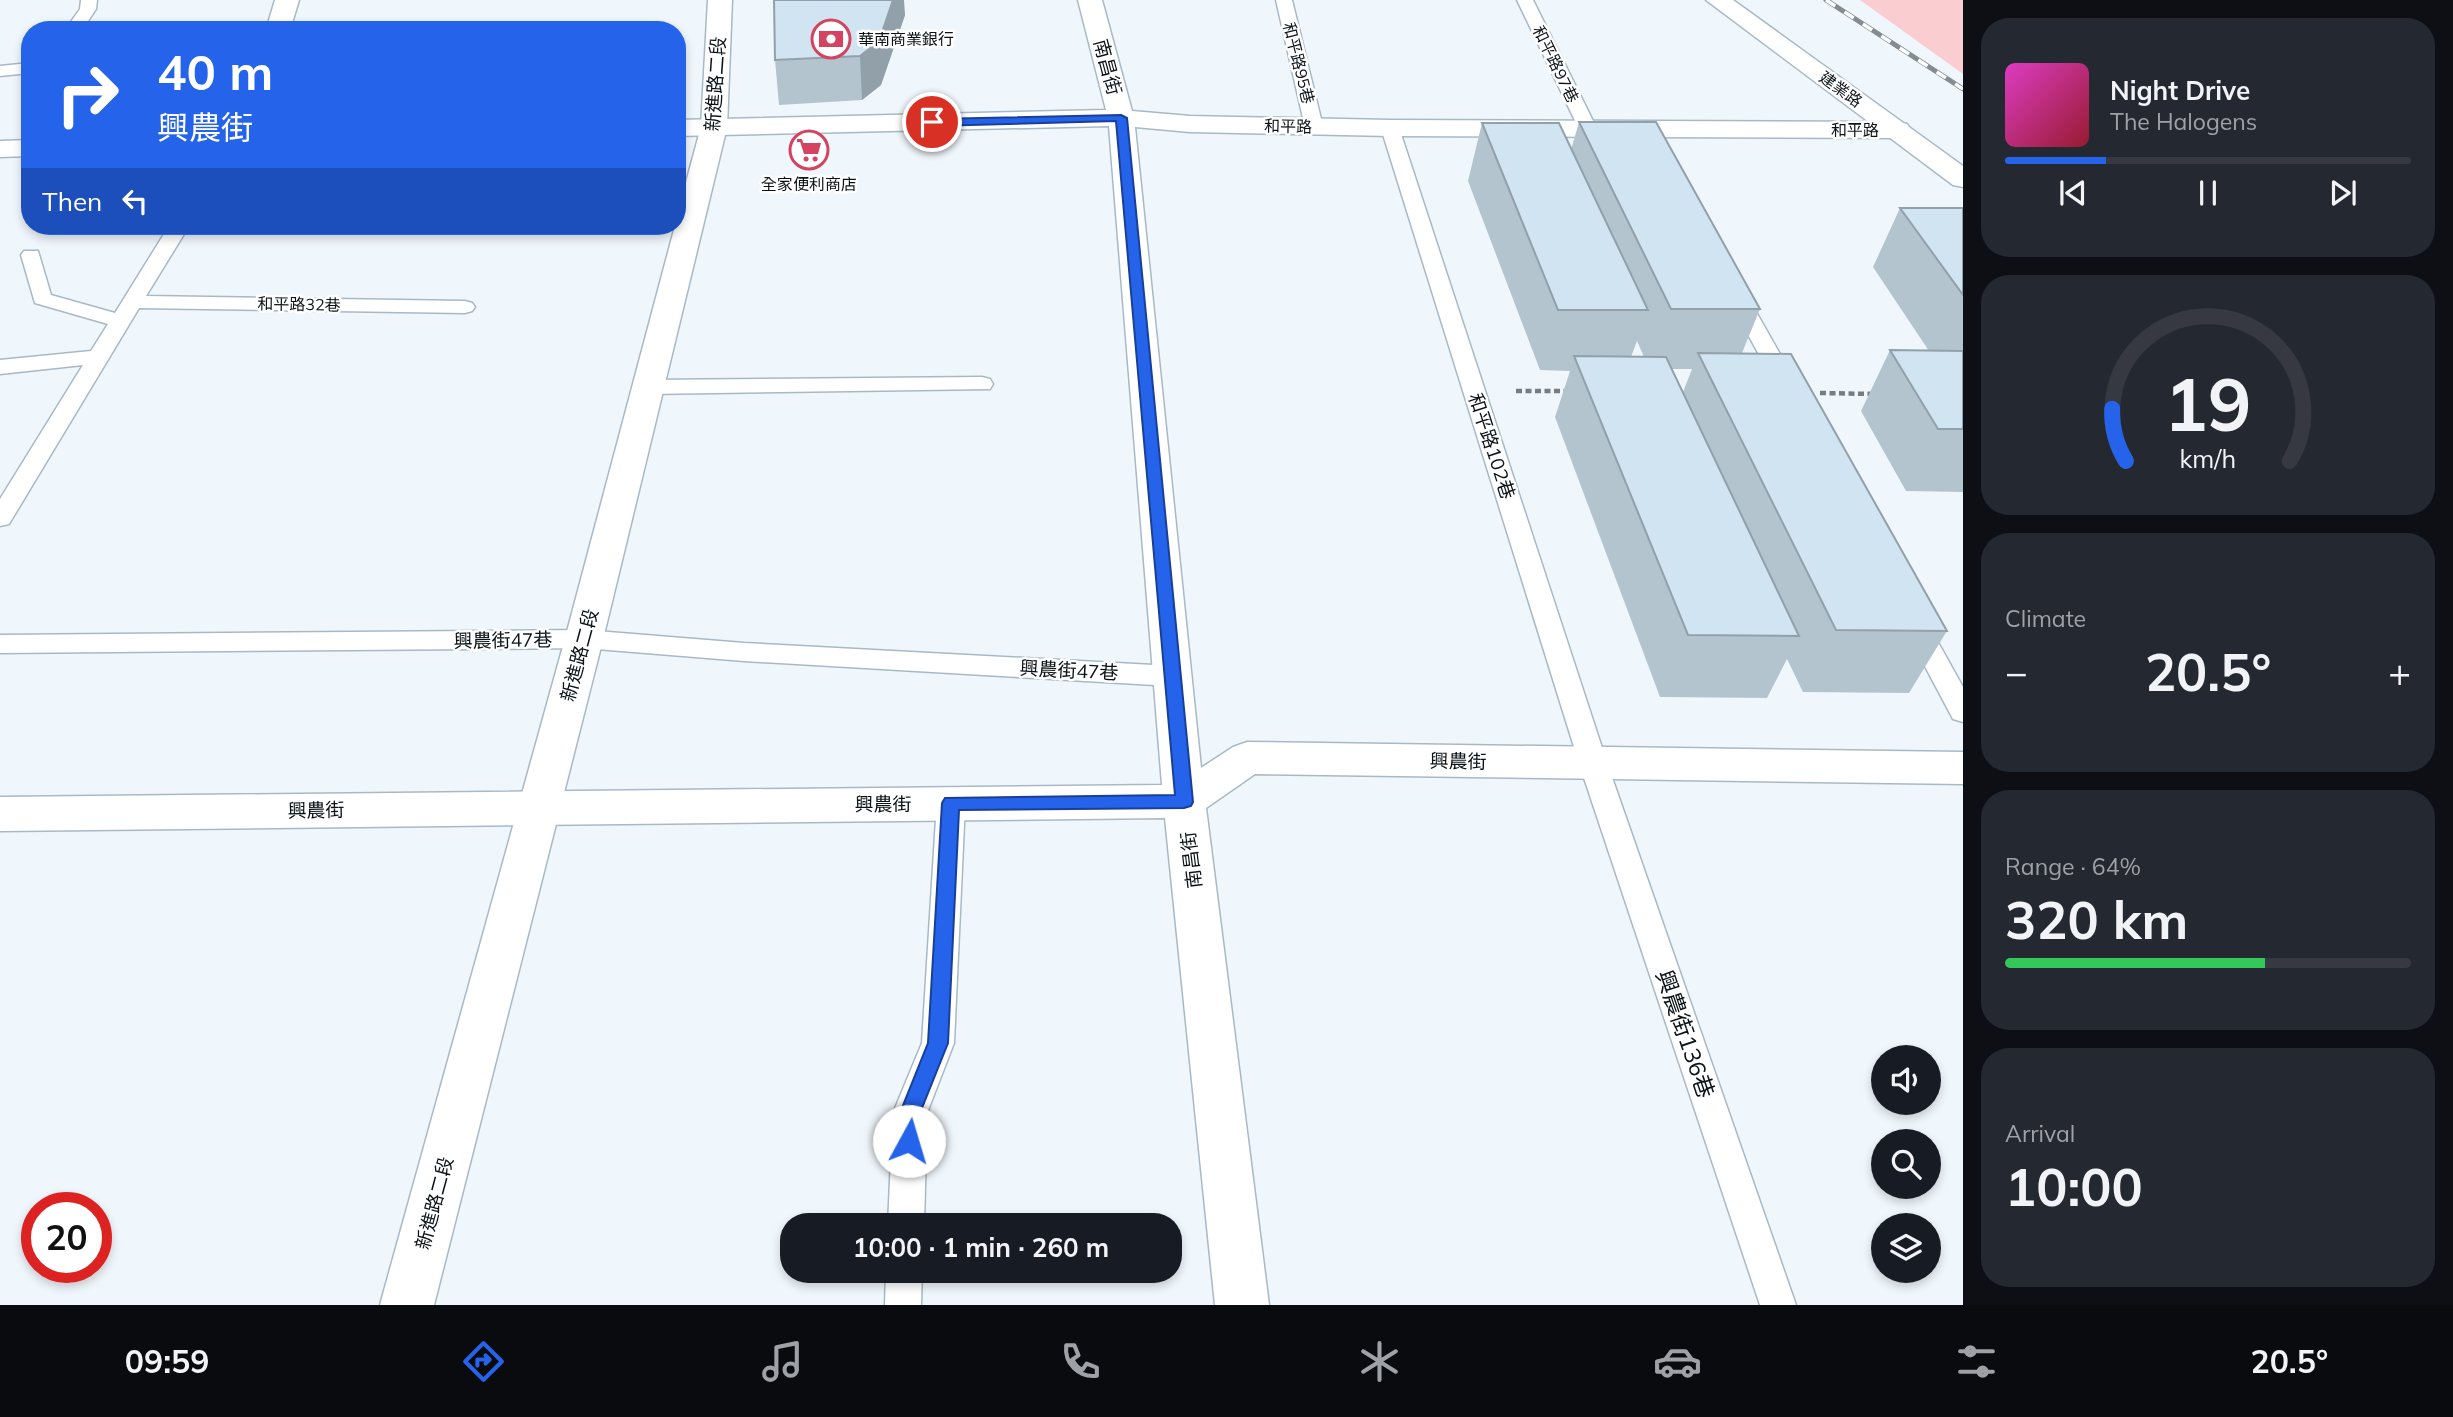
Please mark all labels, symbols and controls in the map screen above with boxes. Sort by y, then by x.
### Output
bank icon: 華南商業銀行 [810,18,852,60]
street label: 和平路95巷 [1279,20,1319,106]
street label: 和平路97巷 [1529,22,1583,106]
place label: 華南商業銀行 [858,29,954,49]
street label: 新進路二段 [700,36,730,132]
street label: 南昌街 [1089,36,1127,98]
text: 40 m [157,41,273,102]
icon: right [42,49,133,140]
street label: 建業路 [1816,67,1866,111]
text: Night Drive [2110,74,2250,107]
pin [902,92,962,152]
icon: arrive [913,103,951,141]
text: 興農街 [157,107,253,147]
text: The Halogens [2110,107,2257,136]
street label: 和平路 [1264,116,1312,136]
street label: 和平路 [1831,120,1879,140]
supermarket icon: 全家便利商店 [788,129,830,171]
place label: 全家便利商店 [761,174,857,194]
icon: previous [2054,174,2092,212]
icon: pause [2189,174,2227,212]
icon: next [2324,174,2362,212]
icon: left [116,182,154,220]
text: Then [42,185,102,218]
street label: 和平路32巷 [257,293,341,315]
text: 19 [2164,359,2252,450]
street label: 和平路102巷 [1464,390,1520,502]
text: km/h [2180,443,2236,474]
text: Climate [2005,604,2086,633]
street label: 新進路二段 [555,606,603,704]
street label: 興農街47巷 [453,627,553,653]
text: 20.5° [2145,639,2271,704]
text: − [2005,648,2028,696]
text: + [2388,648,2411,696]
street label: 興農街47巷 [1019,655,1119,685]
street label: 興農街 [1429,749,1487,773]
street label: 興農街 [854,792,912,816]
street label: 興農街 [287,798,345,822]
street label: 南昌街 [1176,830,1206,890]
text: Range · 64% [2005,852,2141,881]
text: 320 km [2005,887,2188,952]
street label: 興農街136巷 [1650,966,1721,1102]
map controls [1871,1045,1941,1283]
button: sound [1871,1045,1941,1115]
position arrow [872,1104,946,1178]
text: Arrival [2005,1119,2075,1148]
button: search [1871,1129,1941,1199]
street label: 新進路二段 [410,1154,458,1252]
text: 10:00 [2005,1154,2143,1219]
speed limit sign: 20 [21,1192,112,1283]
button: layers [1871,1213,1941,1283]
text: 10:00 · 1 min · 260 m [853,1231,1109,1264]
icon: directions [459,1337,508,1386]
icon: music [758,1337,807,1386]
icon: phone [1056,1337,1105,1386]
icon: climate [1355,1337,1404,1386]
icon: car [1653,1337,1702,1386]
icon: filters [1952,1337,2001,1386]
text: 09:59 [125,1341,210,1381]
text: 20.5° [2250,1341,2328,1381]

